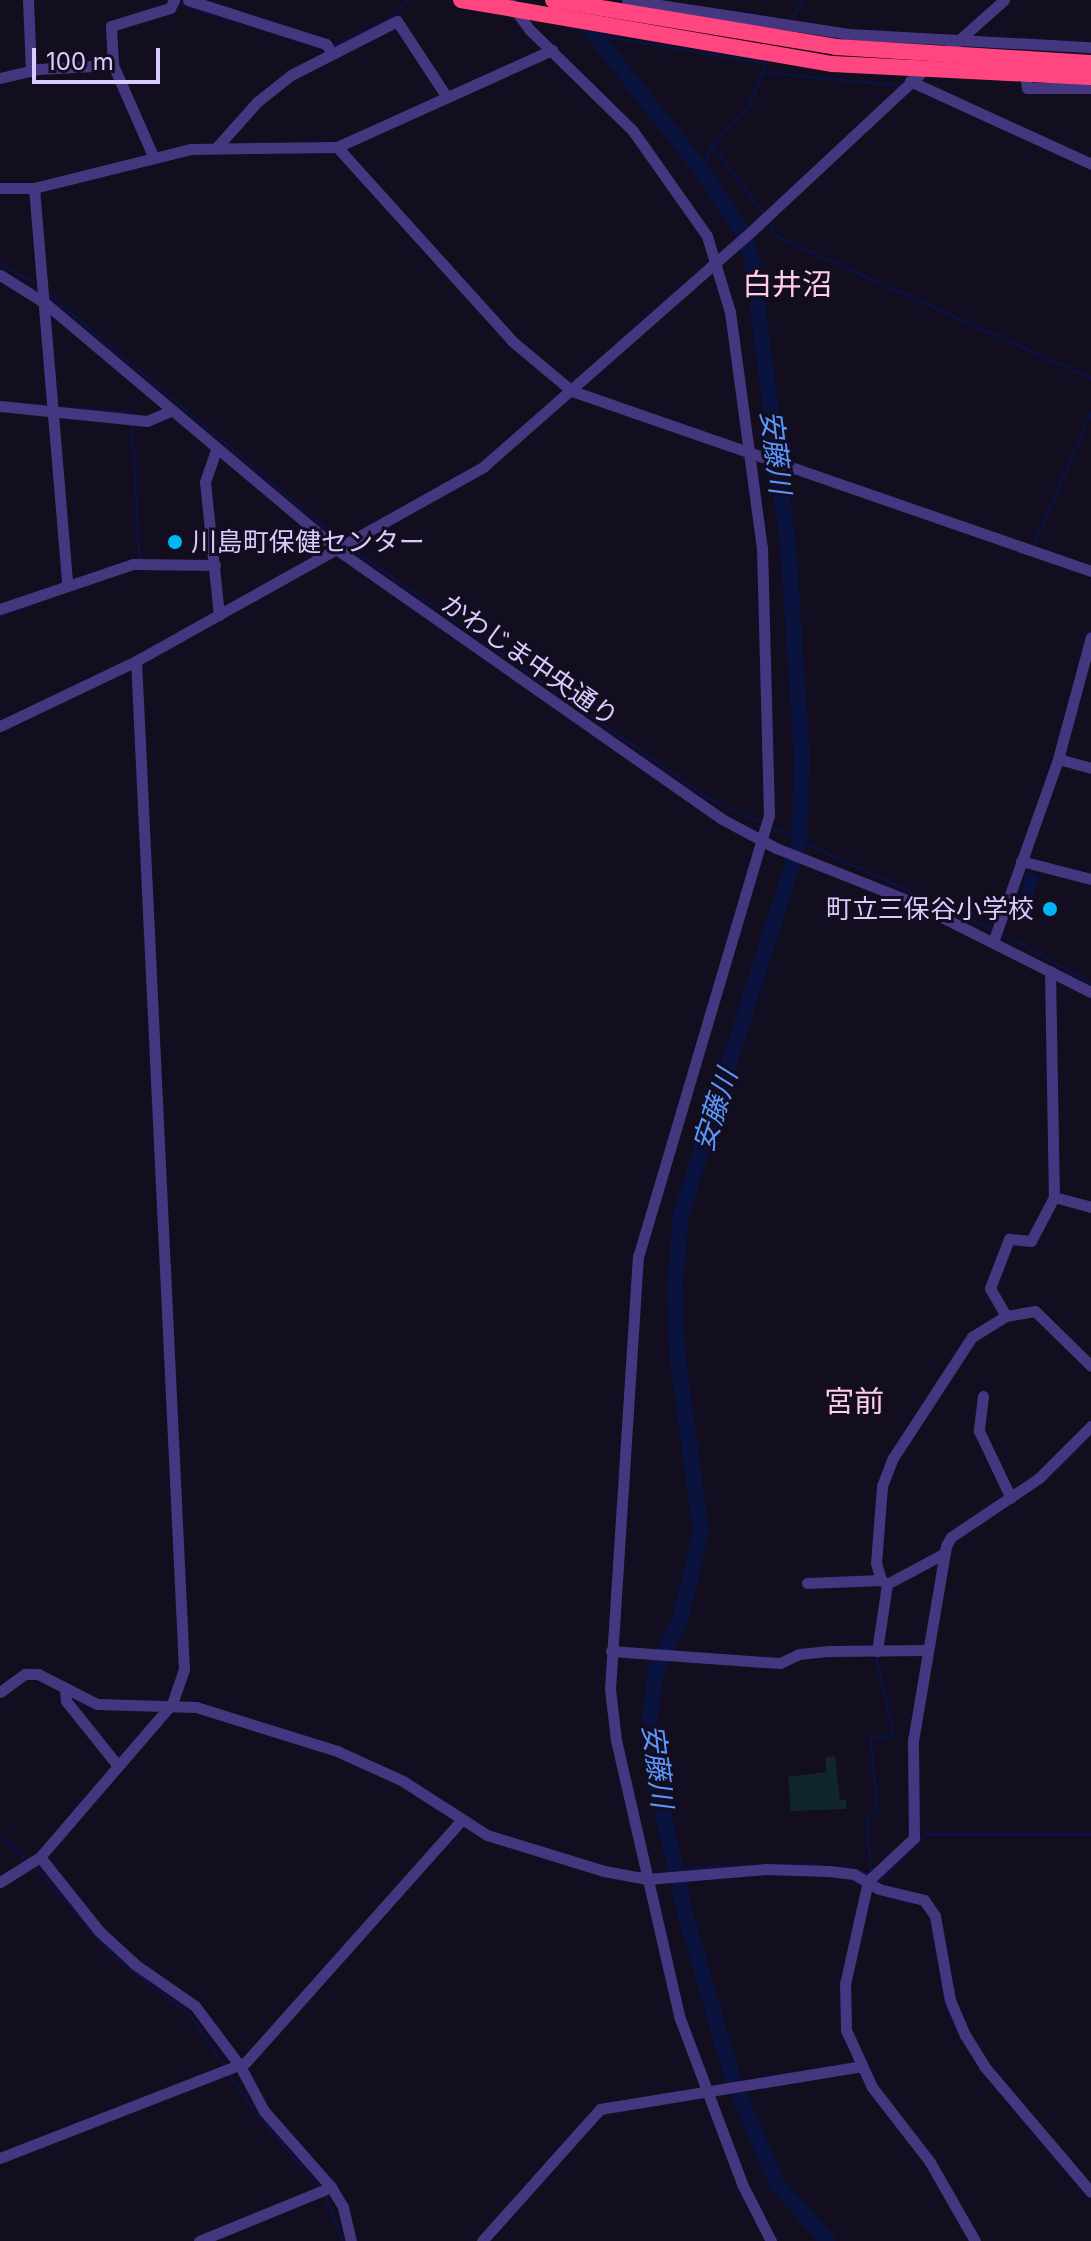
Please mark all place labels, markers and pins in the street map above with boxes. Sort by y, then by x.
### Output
place label: 川島町保健センター [191,526,425,558]
marker: 川島町保健センター [166,533,184,551]
place label: 町立三保谷小学校 [826,893,1034,925]
marker: 町立三保谷小学校 [1041,900,1059,918]

